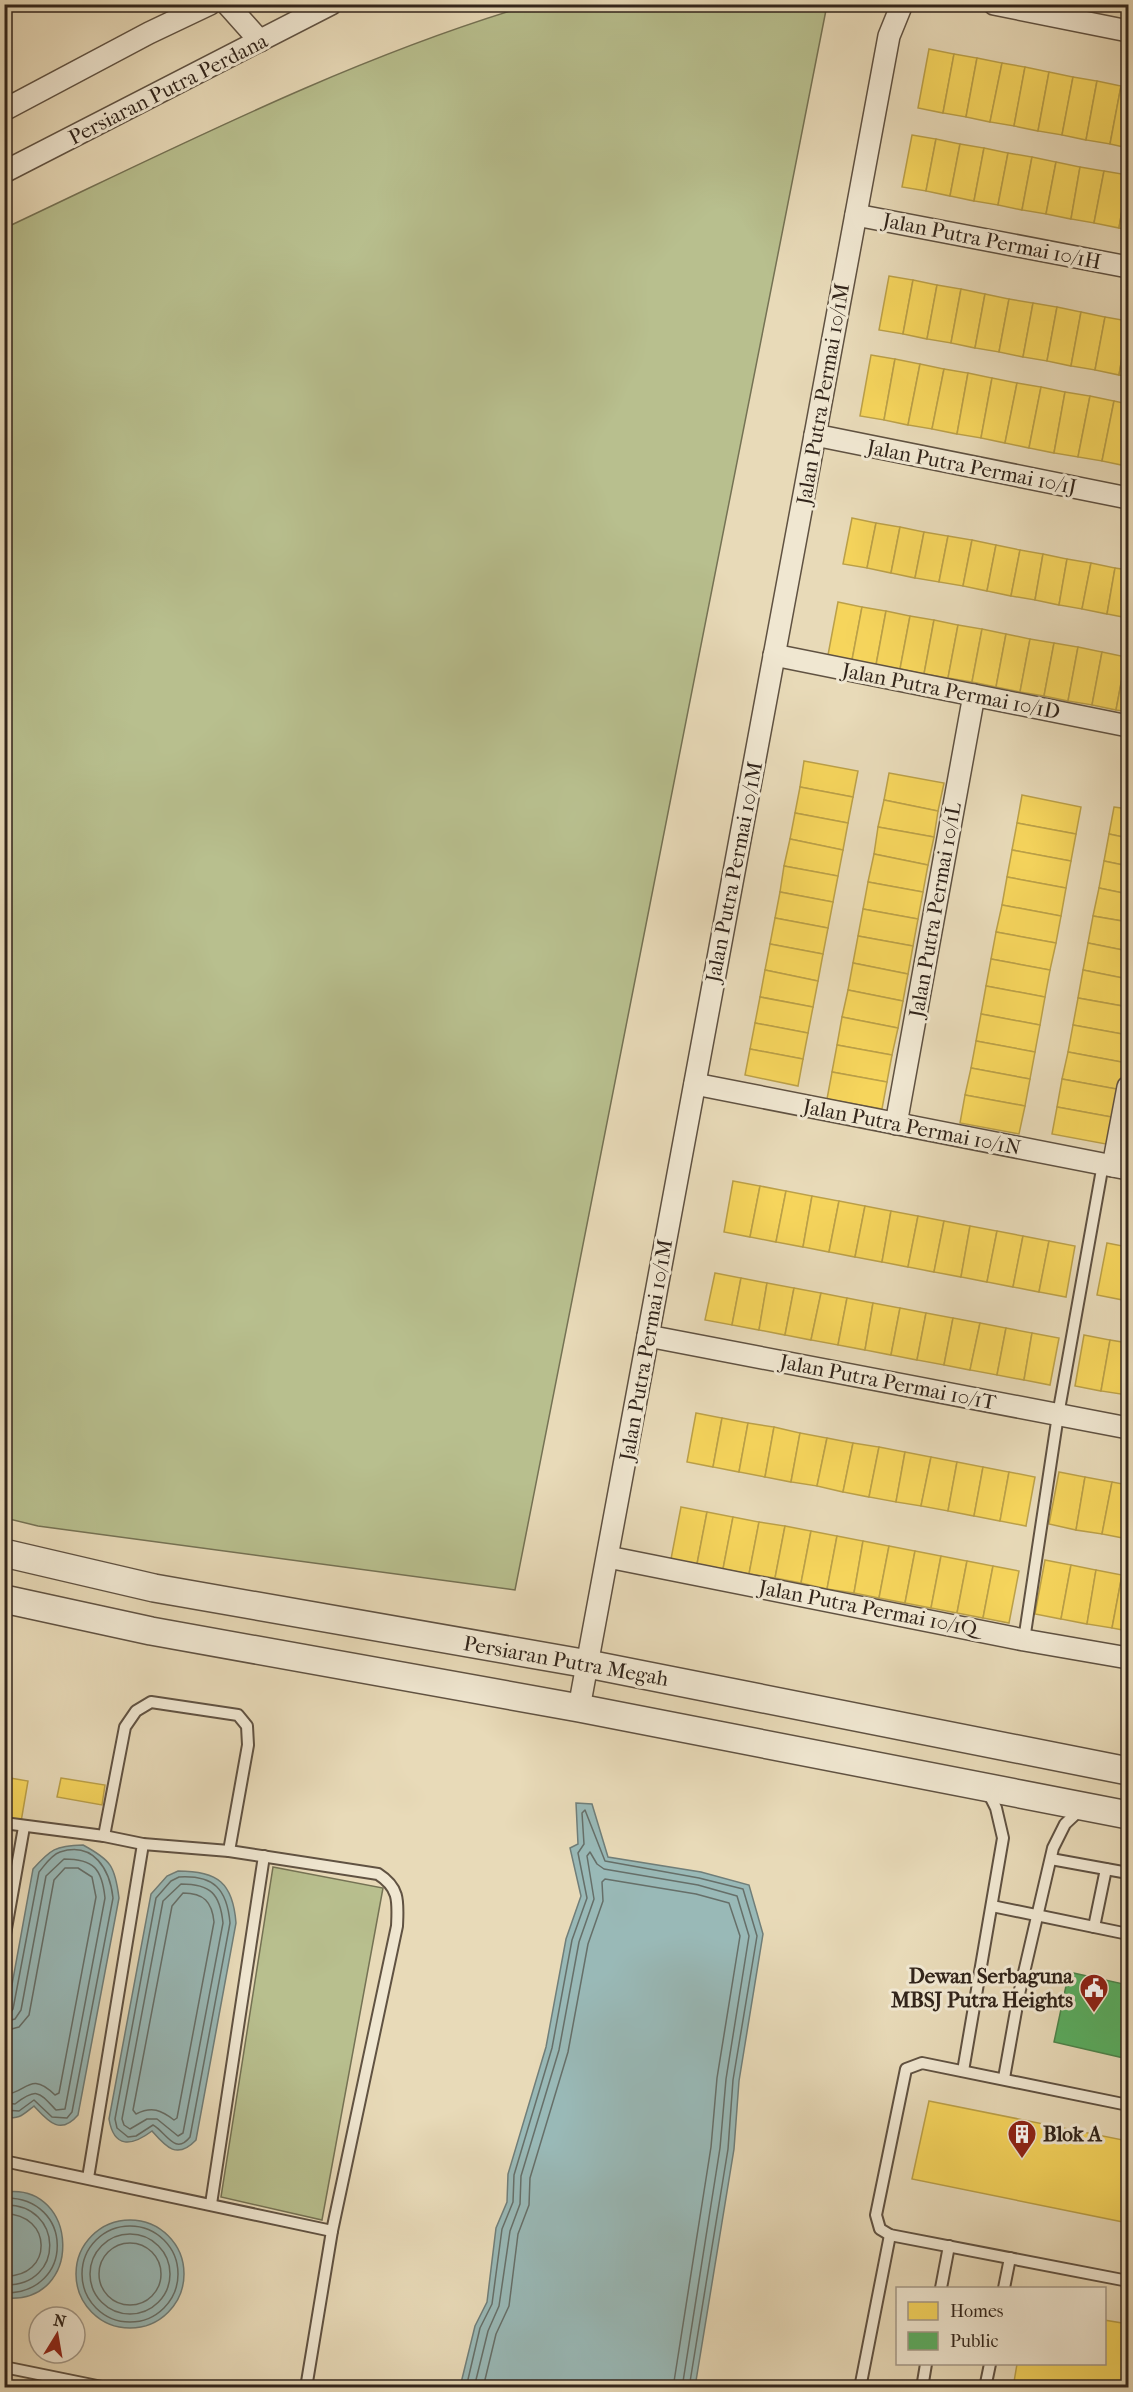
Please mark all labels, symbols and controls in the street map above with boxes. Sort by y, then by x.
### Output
street label: Persiaran Putra Perdana [65,28,272,150]
street label: Jalan Putra Permai 10/1H [879,208,1104,274]
street label: Jalan Putra Permai 10/1M [791,281,854,509]
street label: Jalan Putra Permai 10/1J [863,434,1079,499]
street label: Jalan Putra Permai 10/1D [838,658,1062,724]
street label: Jalan Putra Permai 10/1M [700,759,767,987]
street label: Jalan Putra Permai 10/1L [904,800,966,1021]
street label: Jalan Putra Permai 10/1N [799,1094,1023,1160]
street label: Jalan Putra Permai 10/1M [614,1237,677,1465]
street label: Jalan Putra Permai 10/1T [776,1349,999,1415]
street label: Jalan Putra Permai 10/1Q [755,1575,986,1642]
street label: Persiaran Putra Megah [462,1631,671,1691]
place label: Dewan Serbaguna MBSJ Putra Heights [890,1964,1074,2012]
public building icon: Dewan Serbaguna MBSJ Putra Heights [1078,1972,1110,2014]
building icon: Blok A [1006,2118,1038,2160]
place label: Blok A [1043,2122,1103,2146]
legend [896,2287,1106,2365]
text: Homes [950,2301,1004,2322]
north arrow [27,2305,87,2365]
text: N [52,2310,68,2331]
text: Public [950,2331,998,2352]

